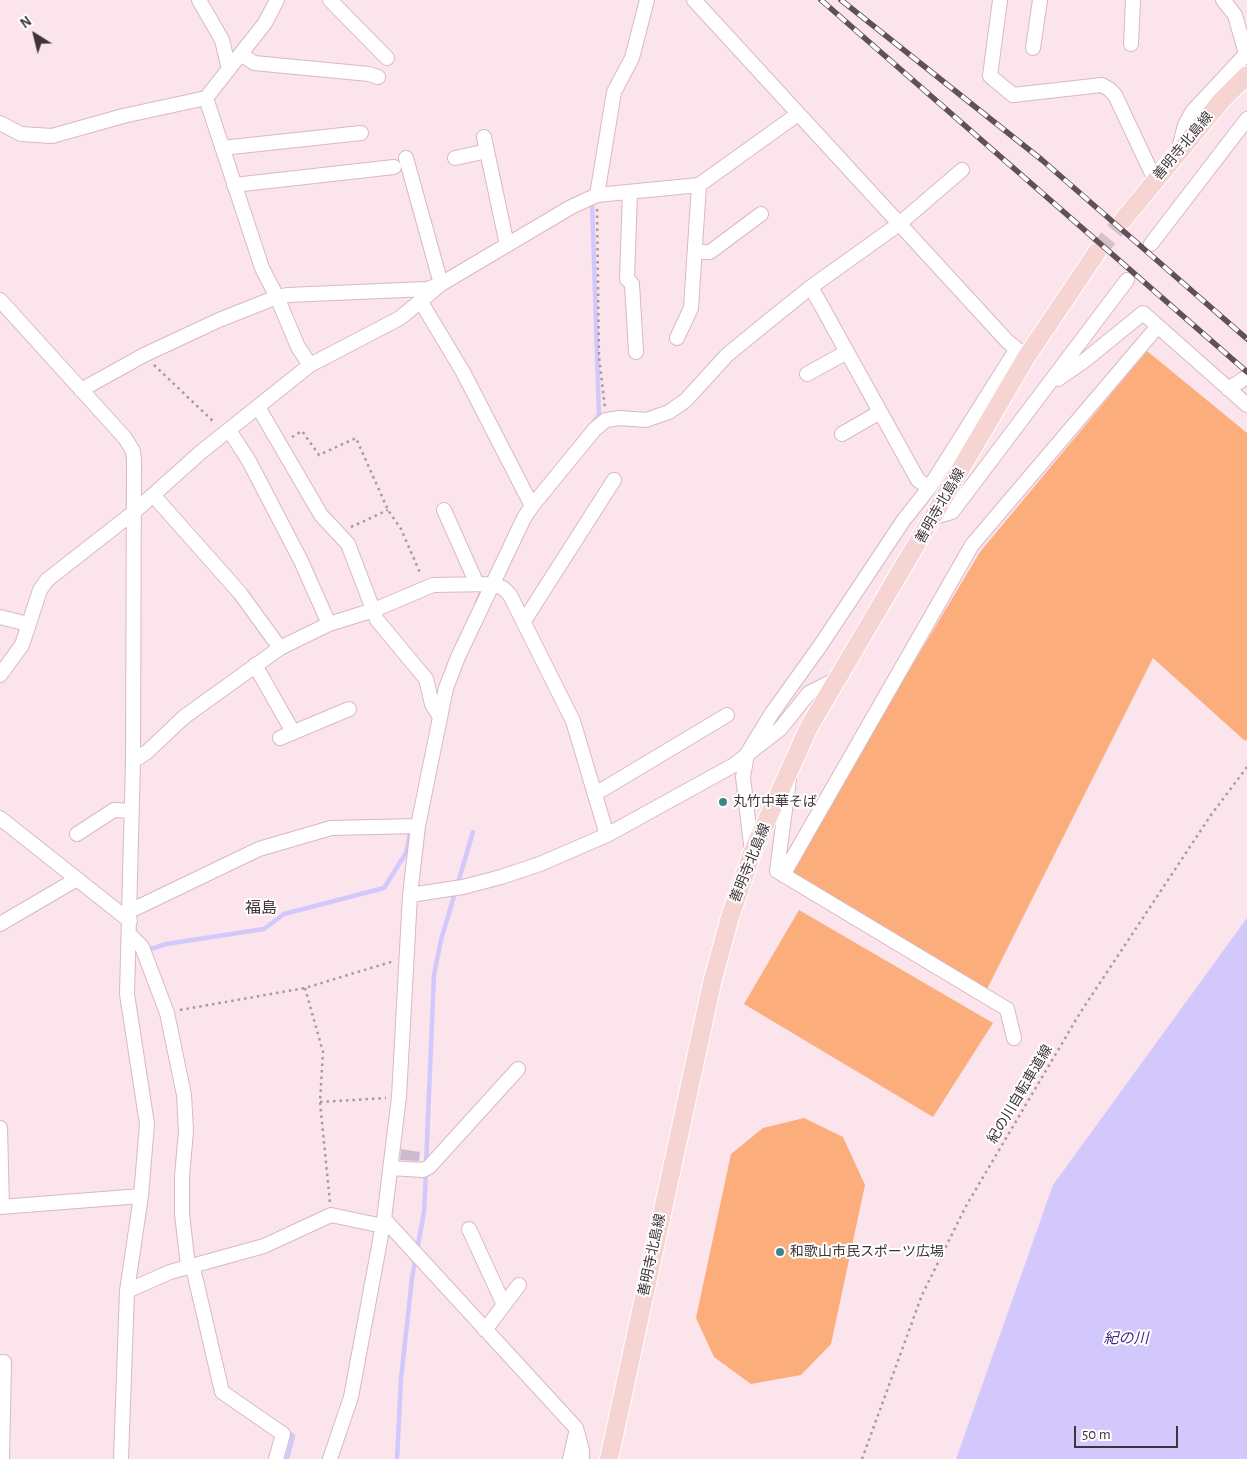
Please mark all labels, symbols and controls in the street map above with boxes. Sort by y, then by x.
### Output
north arrow [10,10,60,60]
text: N [18,14,34,31]
street label: 善明寺北島線 [1150,108,1216,184]
street label: 善明寺北島線 [912,465,968,547]
place label: 丸竹中華そば [733,794,817,810]
marker: 丸竹中華そば [717,796,729,808]
street label: 善明寺北島線 [726,821,774,905]
district label: 福島 [245,898,277,918]
street label: 紀の川自転車道線 [984,1042,1056,1146]
street label: 善明寺北島線 [635,1212,669,1298]
place label: 和歌山市民スポーツ広場 [790,1244,944,1260]
marker: 和歌山市民スポーツ広場 [774,1246,786,1258]
water label: 紀の川 [1104,1329,1148,1347]
scale bar [1077,1416,1181,1448]
text: 50 m [1082,1427,1111,1442]

